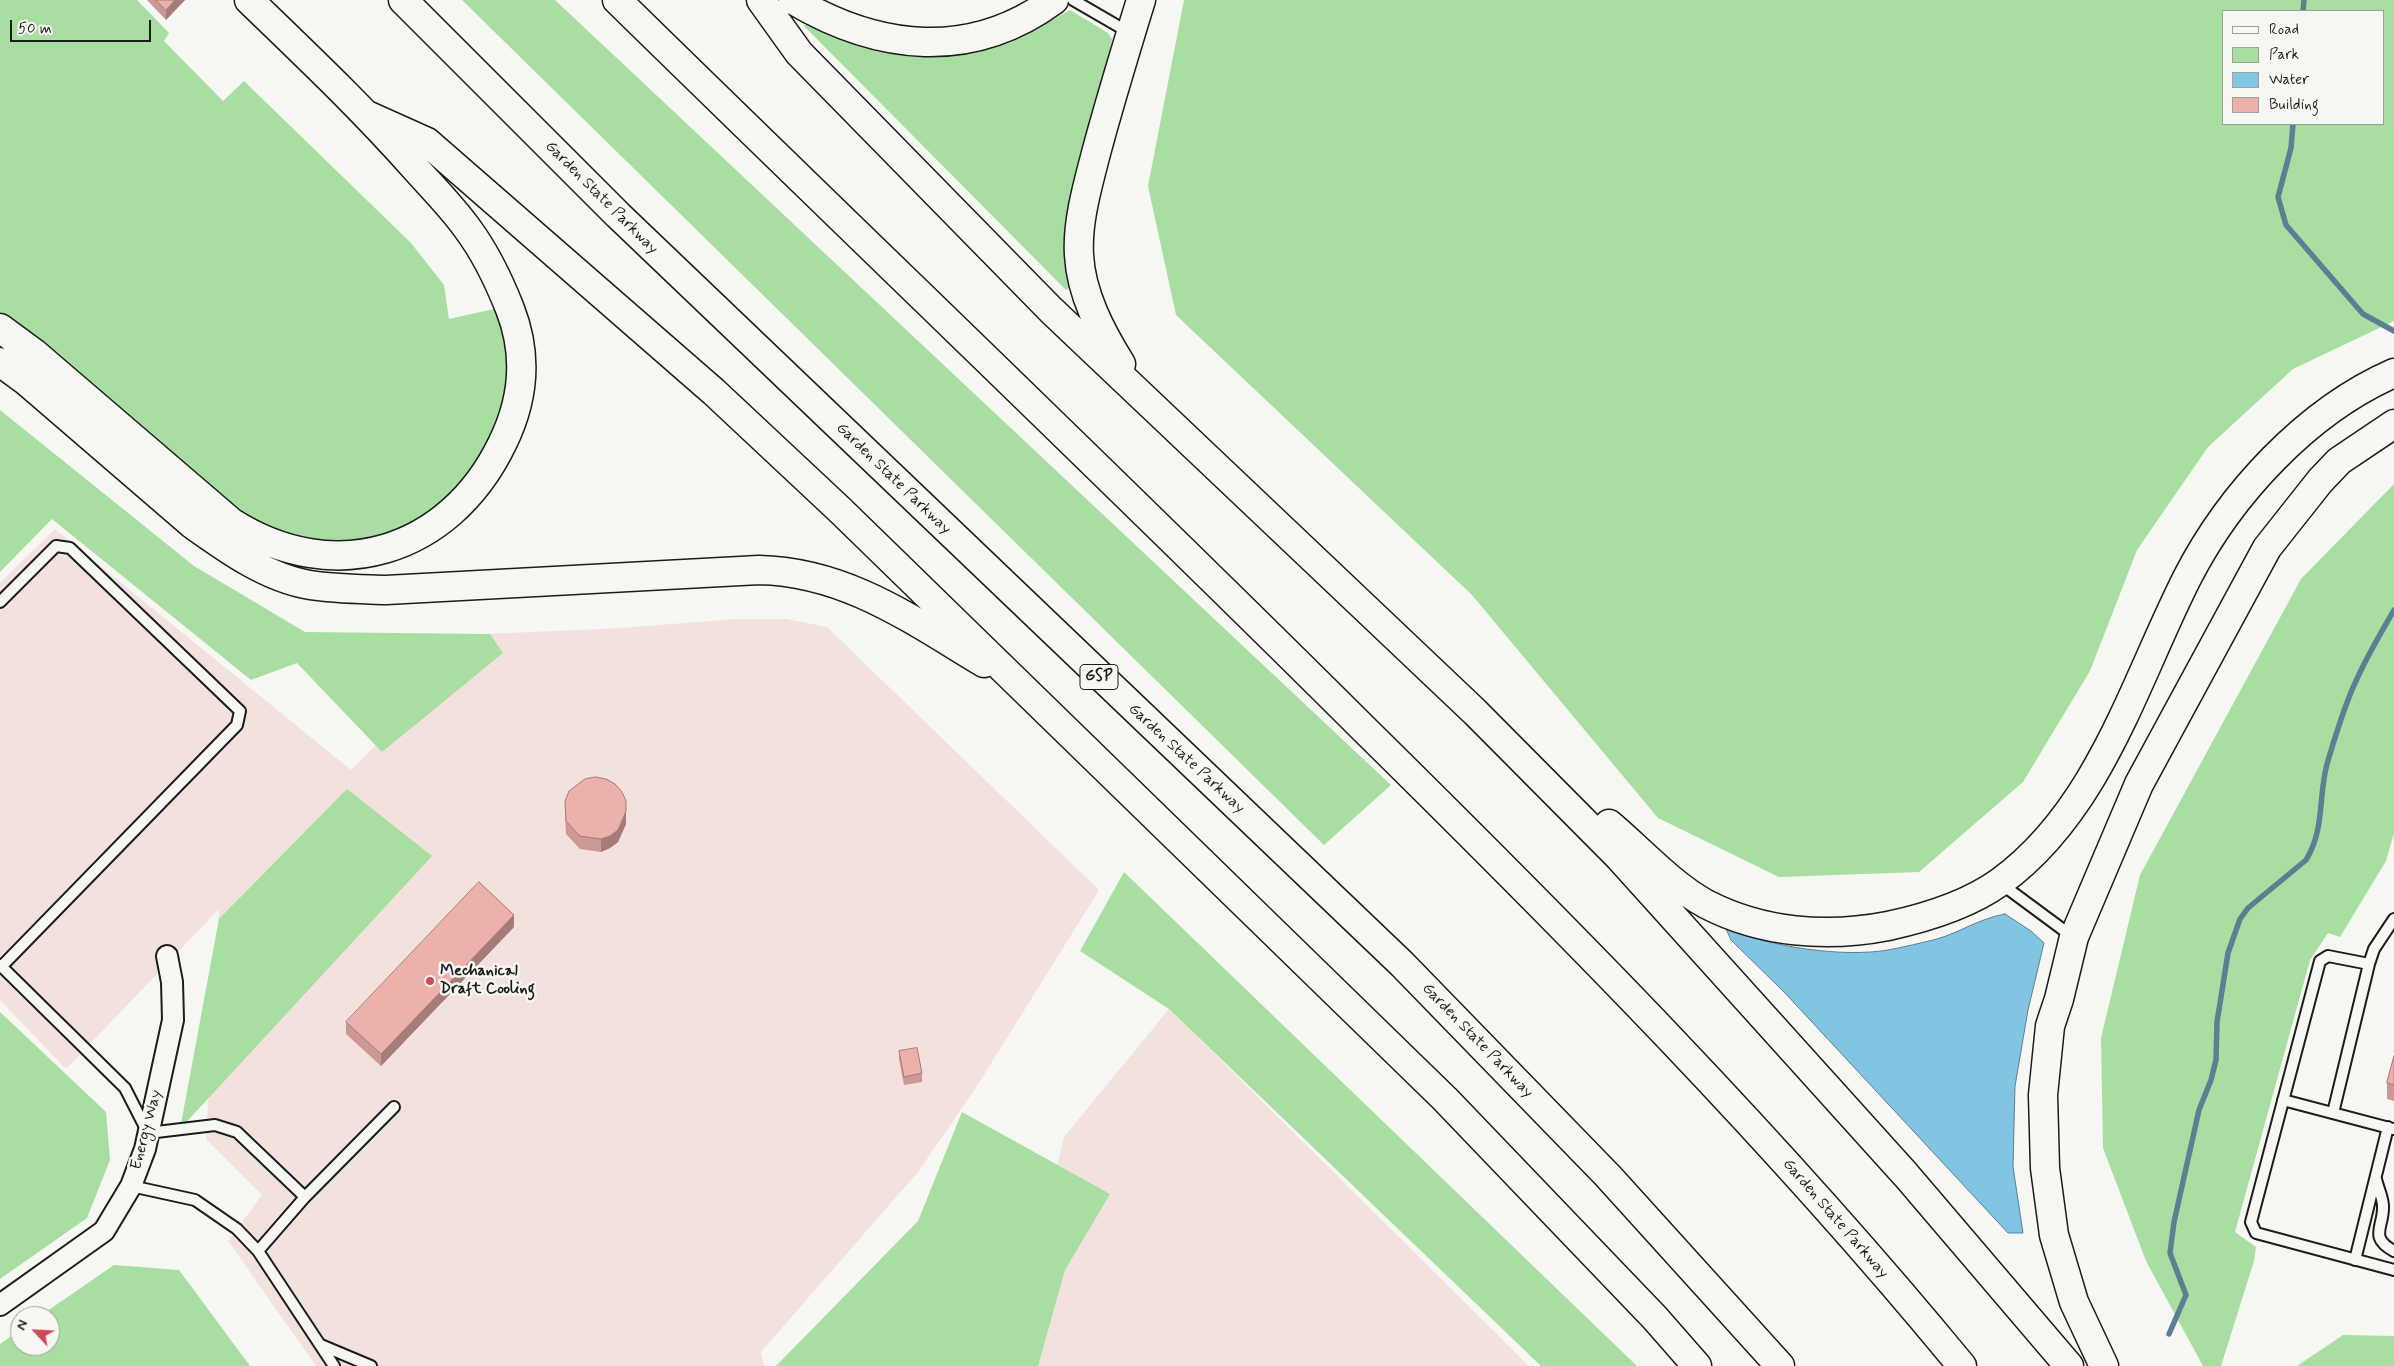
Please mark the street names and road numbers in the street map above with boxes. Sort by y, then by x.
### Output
street label: Garden State Parkway [540,137,662,259]
street label: Garden State Parkway [831,419,955,539]
road number: GSP [1080,664,1118,690]
street label: Garden State Parkway [1124,700,1248,818]
street label: Garden State Parkway [1417,979,1537,1103]
street label: Energy Way [127,1088,167,1172]
street label: Garden State Parkway [1778,1155,1892,1283]

